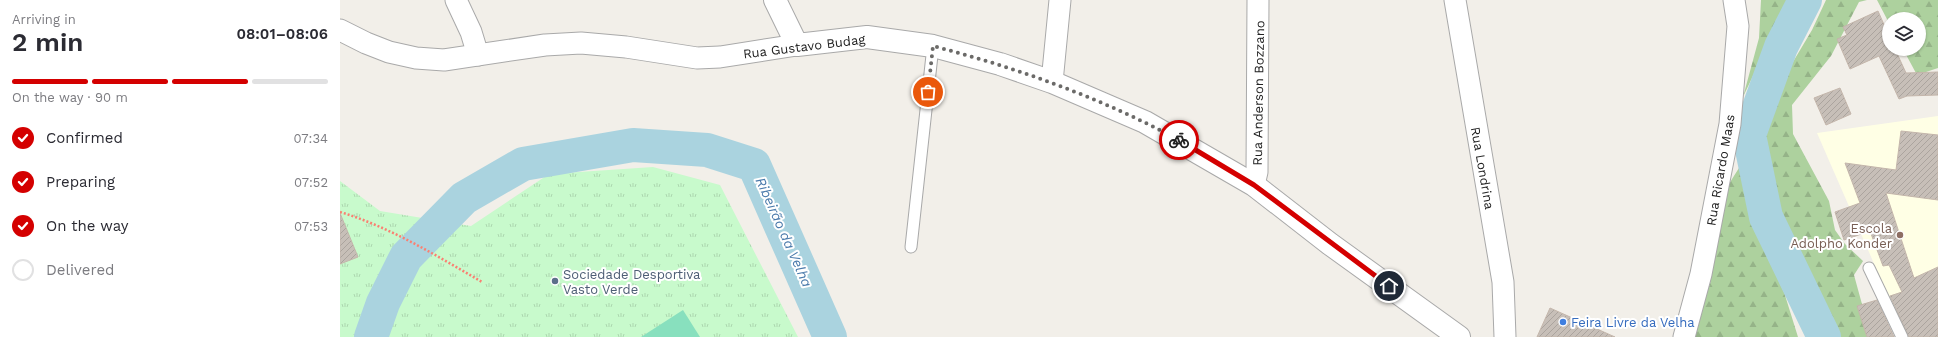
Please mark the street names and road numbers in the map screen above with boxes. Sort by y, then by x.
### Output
street label: Rua Anderson Bozzano [1250,20,1267,166]
street label: Rua Gustavo Budag [742,32,866,61]
street label: Rua Ricardo Maas [1703,113,1738,227]
street label: Rua Londrina [1468,126,1497,211]

